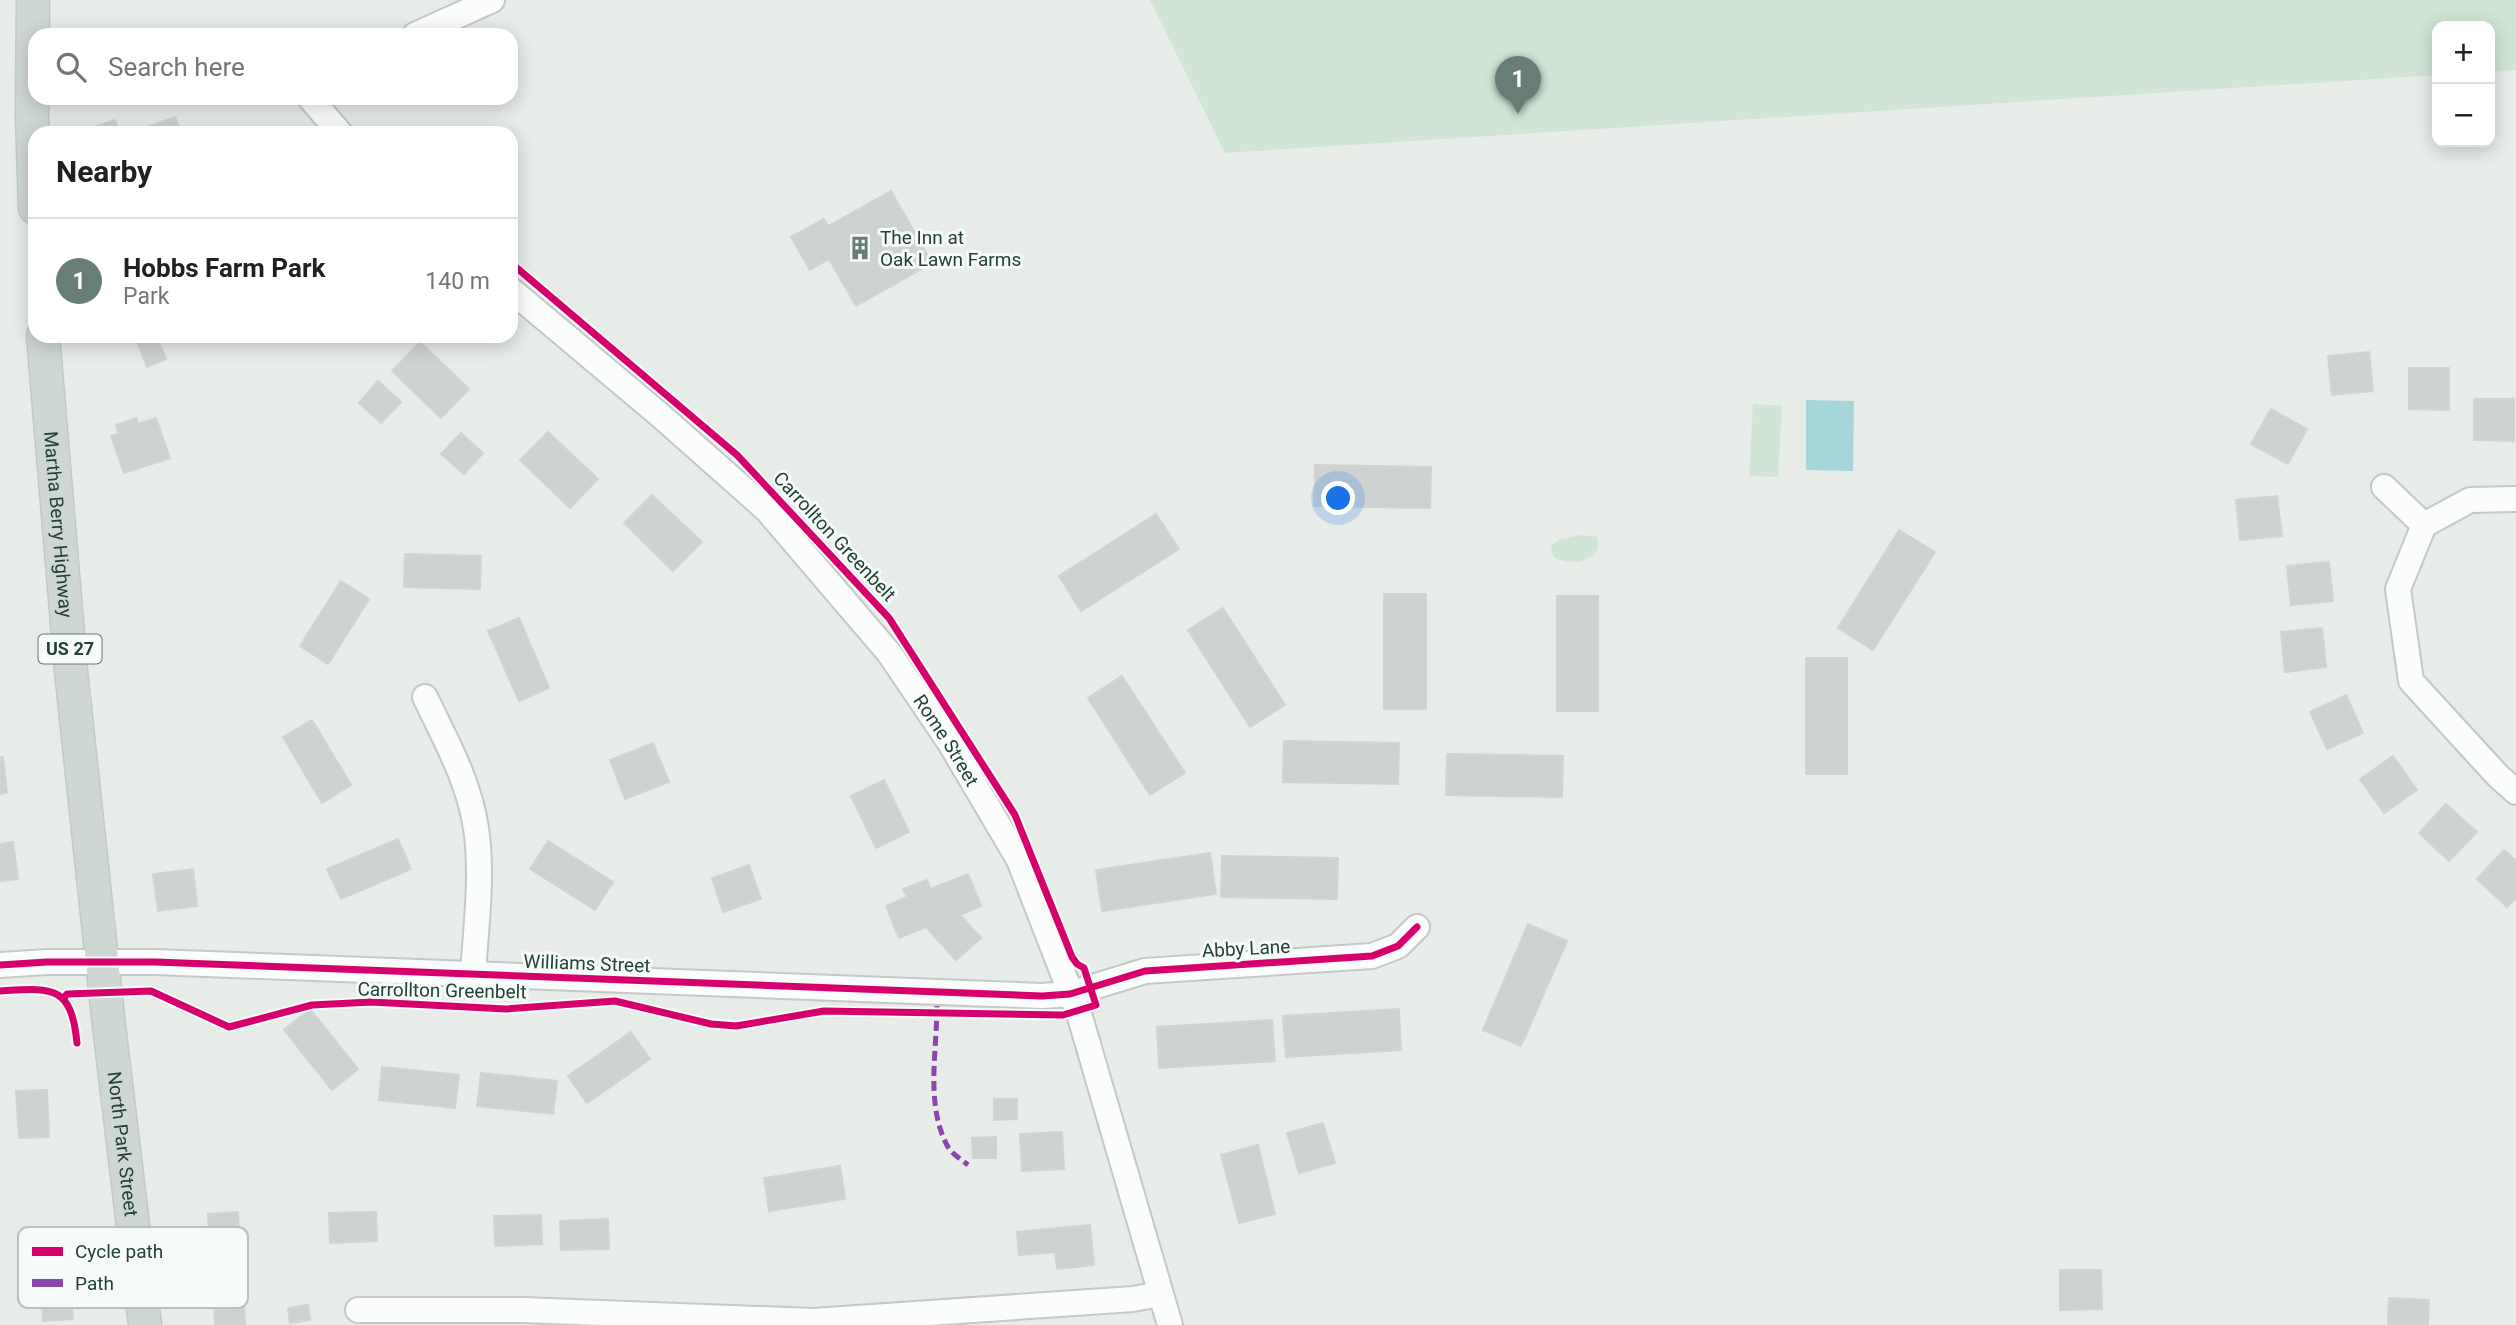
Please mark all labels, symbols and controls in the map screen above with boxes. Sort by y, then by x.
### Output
map controls [2432,21,2495,147]
button: + [2432,21,2495,84]
search box [28,28,518,105]
icon: search [52,48,90,86]
text: Search here [108,52,245,82]
pin: 1 [1495,56,1541,114]
button: − [2432,84,2495,147]
text: Nearby [56,154,152,189]
place label: The Inn at Oak Lawn Farms [880,226,1021,271]
building icon: The Inn at Oak Lawn Farms [846,234,874,262]
text: Hobbs Farm Park [123,253,325,283]
text: 1 [72,268,86,295]
text: 140 m [425,268,490,295]
text: Park [123,283,169,310]
street label: Martha Berry Highway [39,430,77,619]
street label: Carrollton Greenbelt [769,467,901,606]
your location [1321,481,1355,515]
road number: US 27 [38,634,102,664]
street label: Rome Street [908,690,984,790]
street label: Abby Lane [1201,935,1291,962]
street label: Williams Street [523,950,651,977]
street label: Carrollton Greenbelt [357,978,527,1003]
street label: North Park Street [103,1070,143,1218]
legend [18,1227,248,1308]
text: Cycle path [75,1240,163,1263]
text: Path [75,1272,114,1295]

